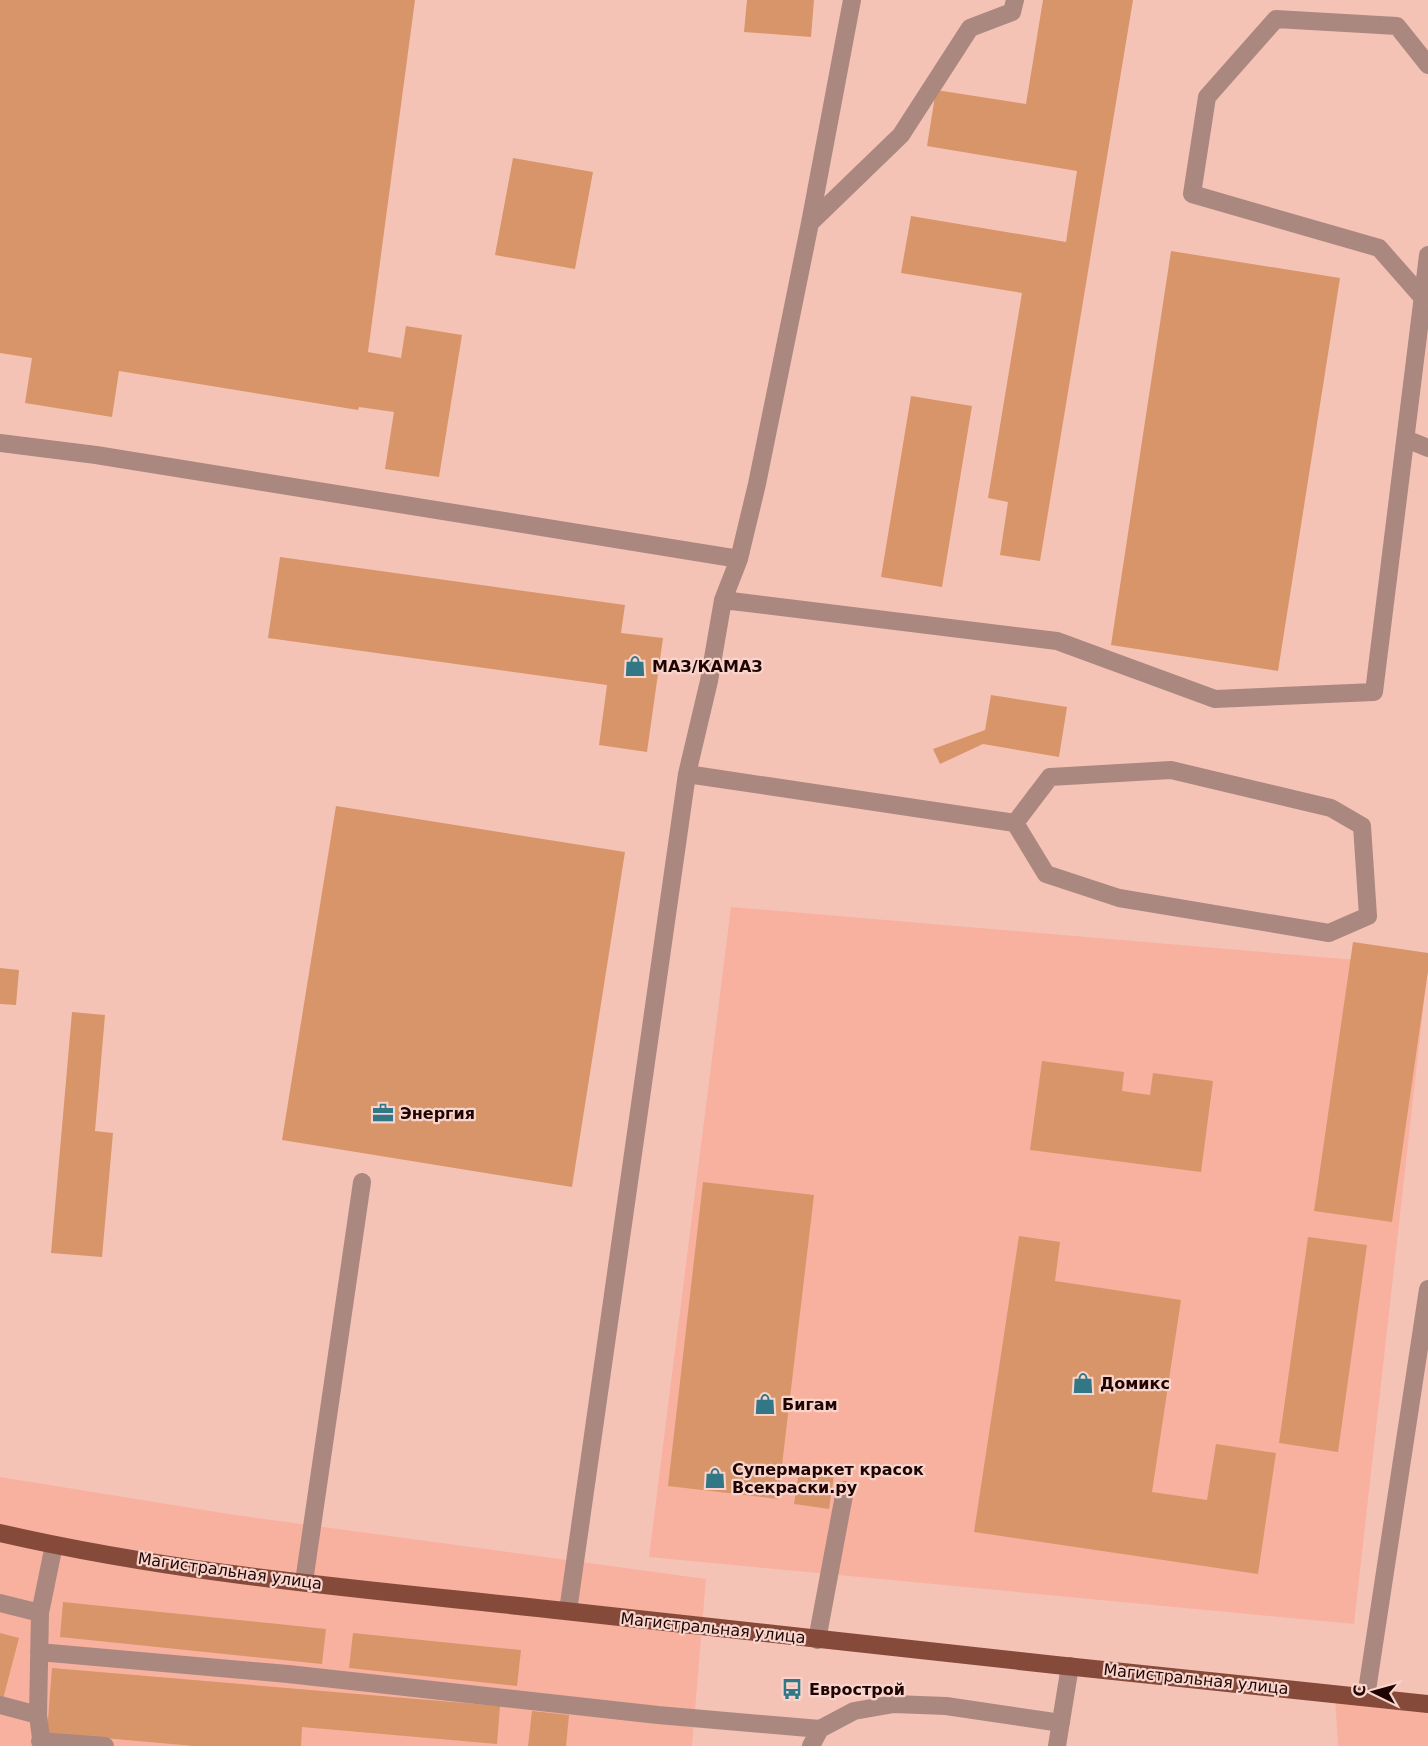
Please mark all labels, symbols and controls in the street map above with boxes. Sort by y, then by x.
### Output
shop icon: МАЗ/КАМАЗ [623,654,647,678]
place label: МАЗ/КАМАЗ [652,657,763,676]
office icon: Энергия [371,1101,395,1125]
place label: Энергия [400,1104,475,1123]
shop icon: Домикс [1071,1371,1095,1395]
place label: Домикс [1100,1374,1170,1393]
shop icon: Бигам [753,1392,777,1416]
place label: Бигам [782,1395,838,1414]
place label: Супермаркет красок Всекраски.ру [732,1460,924,1497]
shop icon: Супермаркет красок Всекраски.ру [703,1466,727,1490]
street label: Магистральная улица [137,1549,323,1593]
street label: Магистральная улица [620,1609,806,1647]
street label: Магистральная улица [1103,1660,1289,1698]
north arrow [1344,1662,1404,1722]
bus stop icon: Еврострой [780,1677,804,1701]
place label: Еврострой [809,1680,905,1699]
text: С [1350,1684,1370,1697]

